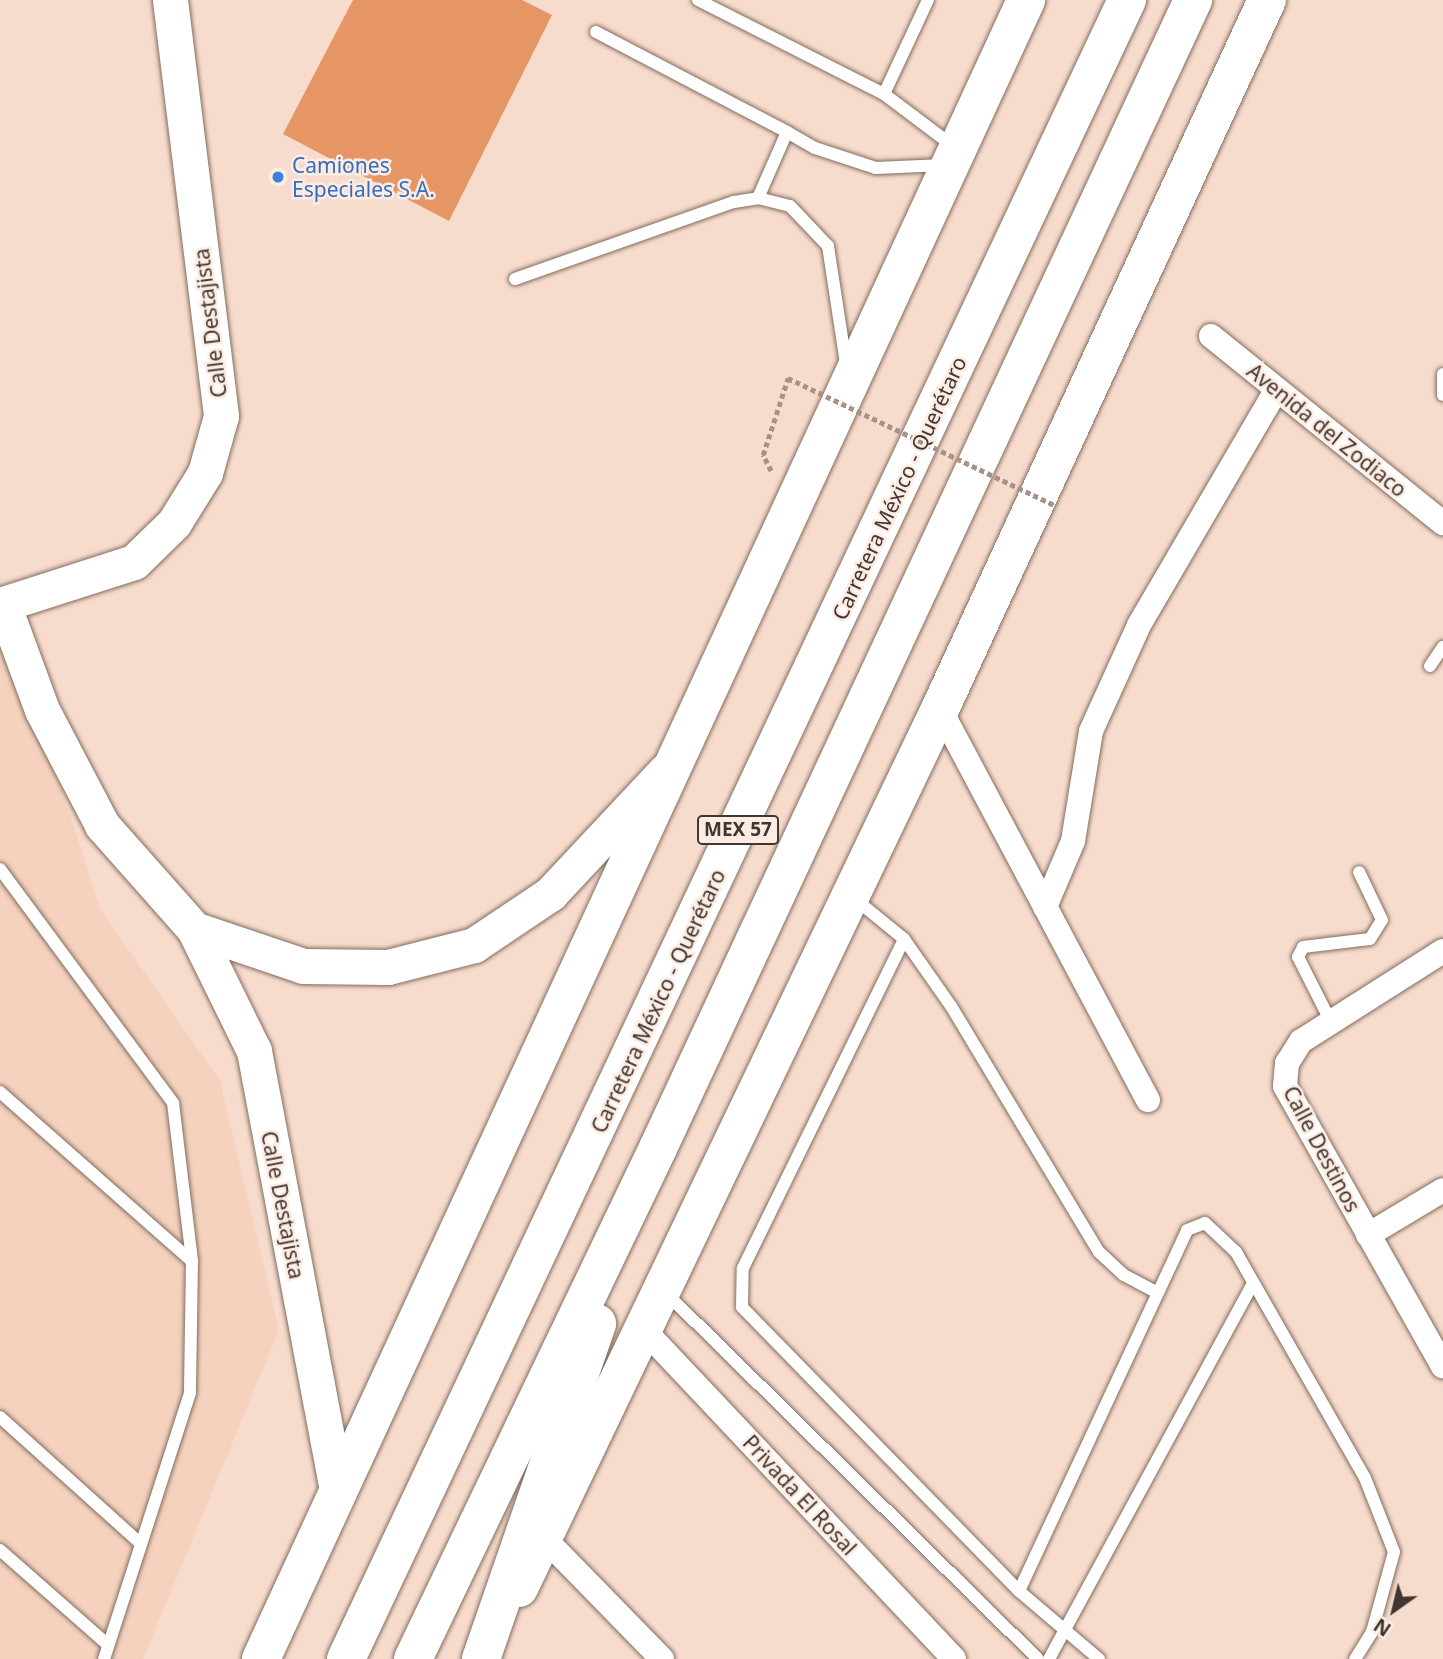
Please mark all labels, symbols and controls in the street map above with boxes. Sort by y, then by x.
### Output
place label: Camiones Especiales S.A. [292,152,435,202]
marker: Camiones Especiales S.A. [270,169,286,185]
street label: Calle Destajista [188,247,232,399]
street label: Carretera México - Querétaro [827,352,971,624]
street label: Avenida del Zodiaco [1242,358,1412,502]
road number: MEX 57 [696,814,780,846]
street label: Carretera México - Querétaro [586,865,730,1137]
street label: Calle Destinos [1278,1082,1366,1216]
street label: Calle Destajista [256,1129,310,1281]
street label: Privada El Rosal [738,1430,862,1560]
north arrow [1359,1575,1429,1645]
text: N [1369,1612,1396,1643]

